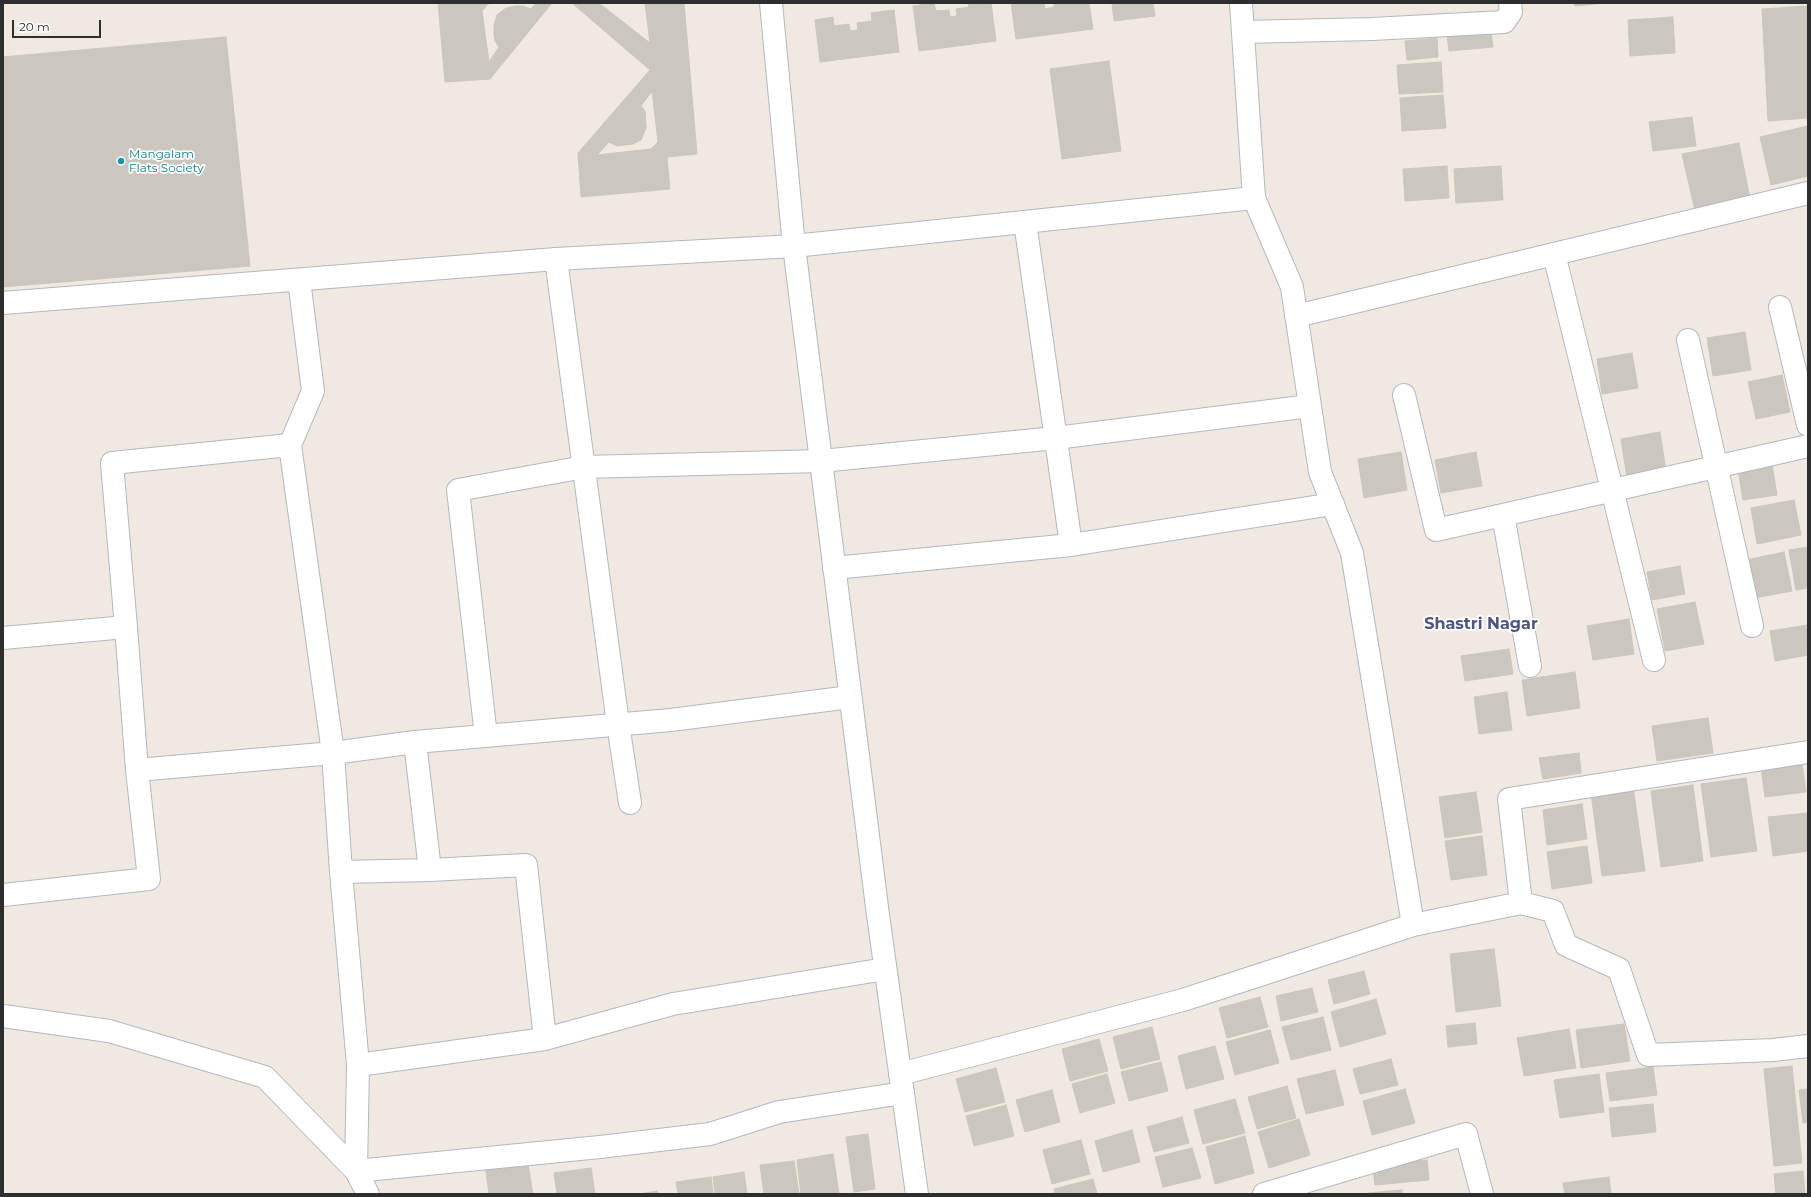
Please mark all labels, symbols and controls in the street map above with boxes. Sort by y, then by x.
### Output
scale bar [14,12,103,38]
text: 20 m [19,19,50,34]
place label: Mangalam Flats Society [129,147,204,175]
marker: Mangalam Flats Society [116,156,126,166]
district label: Shastri Nagar [1424,614,1538,634]

